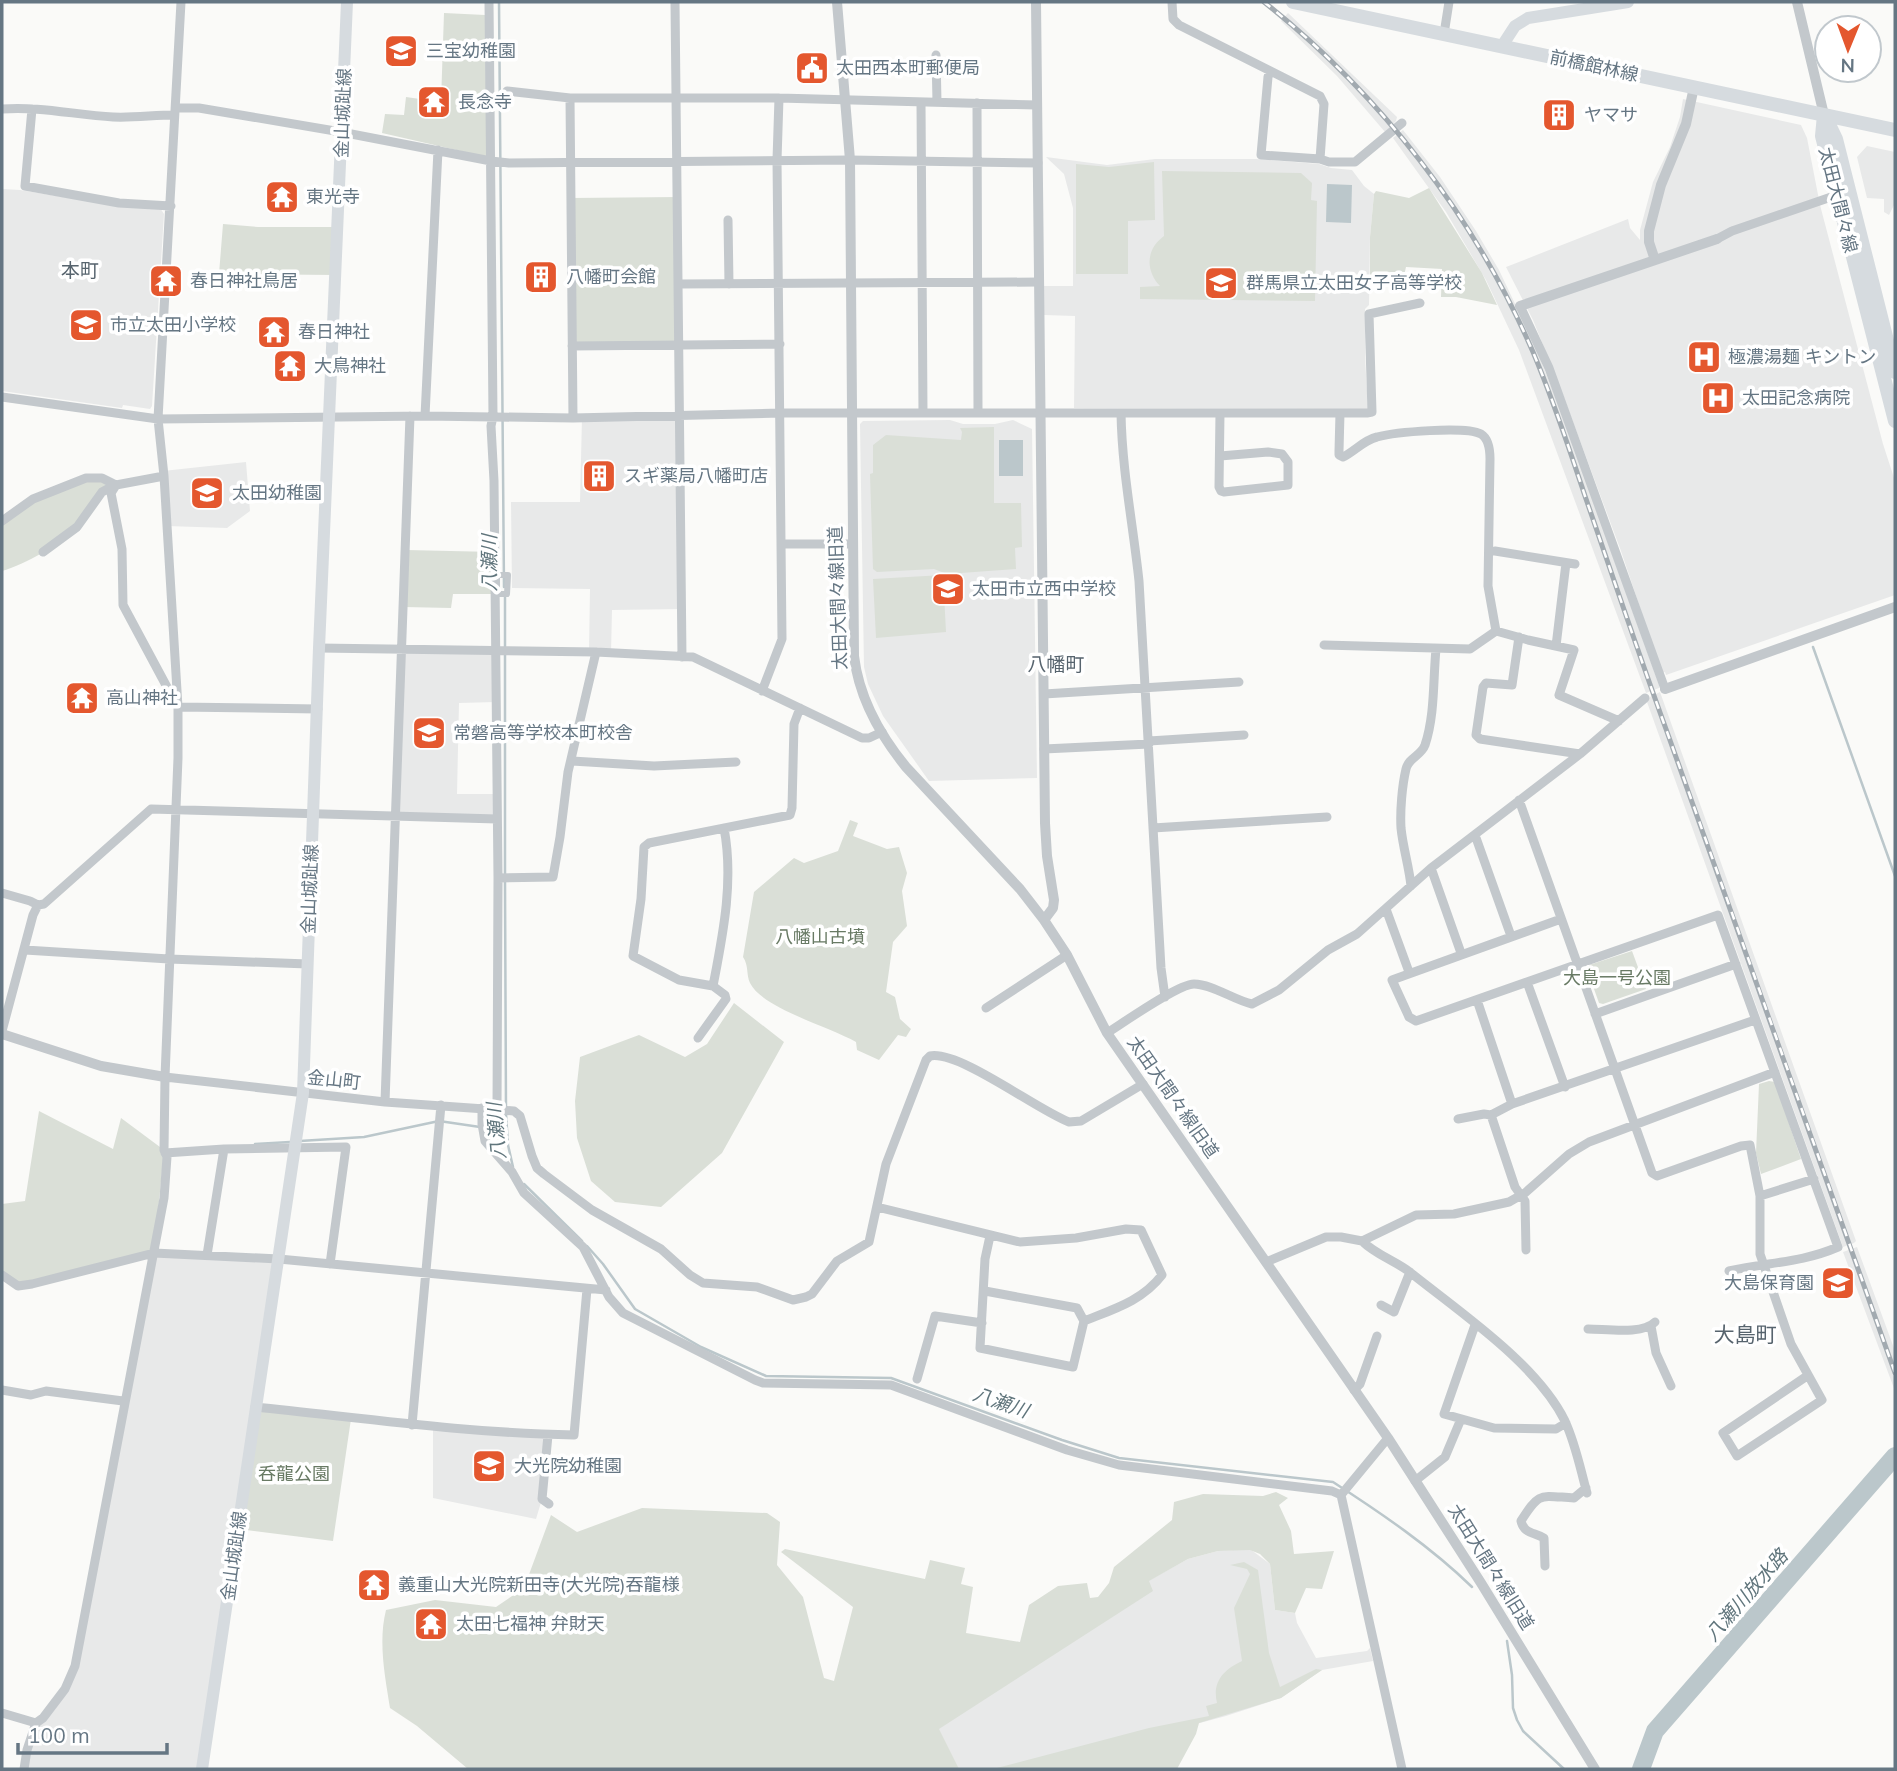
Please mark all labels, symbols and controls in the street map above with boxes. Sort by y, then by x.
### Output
north arrow [1813,14,1883,84]
school or university icon: 三宝幼稚園 [382,32,420,70]
place label: 三宝幼稚園 [426,39,516,62]
street label: 前橋館林線 [1548,45,1641,86]
public building icon: 太田西本町郵便局 [793,49,831,87]
text: N [1840,54,1855,78]
place label: 太田西本町郵便局 [836,56,980,79]
street label: 金山城趾線 [329,68,356,158]
temple icon: 長念寺 [415,83,453,121]
place label: 長念寺 [458,90,512,113]
building icon: ヤマサ [1540,96,1578,134]
place label: ヤマサ [1584,103,1638,126]
street label: 太田大間々線 [1814,145,1863,255]
temple icon: 東光寺 [263,178,301,216]
place label: 東光寺 [306,185,360,208]
district label: 本町 [61,258,99,282]
building icon: 八幡町会館 [522,258,560,296]
temple icon: 春日神社鳥居 [147,262,185,300]
school or university icon: 群馬県立太田女子高等学校 [1202,264,1240,302]
place label: 八幡町会館 [566,265,656,288]
place label: 春日神社鳥居 [190,269,298,292]
place label: 群馬県立太田女子高等学校 [1246,271,1462,294]
school or university icon: 市立太田小学校 [67,306,105,344]
place label: 市立太田小学校 [110,313,236,336]
temple icon: 春日神社 [255,313,293,351]
place label: 春日神社 [298,320,370,343]
hospital icon: 極濃湯麺 キントン [1685,338,1723,376]
place label: 極濃湯麺 キントン [1728,345,1876,368]
temple icon: 大鳥神社 [271,347,309,385]
place label: 大鳥神社 [314,354,386,377]
hospital icon: 太田記念病院 [1699,379,1737,417]
place label: 太田記念病院 [1742,386,1850,409]
building icon: スギ薬局八幡町店 [580,457,618,495]
place label: スギ薬局八幡町店 [624,464,768,487]
school or university icon: 太田幼稚園 [188,474,226,512]
place label: 太田幼稚園 [232,481,322,504]
street label: 太田大間々線旧道 [823,526,852,670]
water label: 八瀬川 [477,533,501,592]
school or university icon: 太田市立西中学校 [929,570,967,608]
place label: 太田市立西中学校 [972,577,1116,600]
district label: 八幡町 [1027,652,1085,676]
temple icon: 高山神社 [63,679,101,717]
place label: 高山神社 [106,686,178,709]
school or university icon: 常磐高等学校本町校舎 [410,714,448,752]
place label: 常磐高等学校本町校舎 [453,721,633,744]
street label: 金山城趾線 [296,844,323,934]
park label: 八幡山古墳 [775,925,865,948]
park label: 大島一号公園 [1563,966,1671,989]
street label: 太田大間々線旧道 [1123,1031,1224,1162]
street label: 金山町 [306,1065,362,1094]
water label: 八瀬川 [481,1100,510,1160]
school or university icon: 大島保育園 [1819,1264,1857,1302]
place label: 大島保育園 [1724,1271,1814,1294]
district label: 大島町 [1714,1321,1777,1347]
water label: 八瀬川 [970,1381,1034,1423]
school or university icon: 大光院幼稚園 [470,1447,508,1485]
place label: 大光院幼稚園 [514,1454,622,1477]
park label: 呑龍公園 [258,1462,330,1485]
street label: 太田大間々線旧道 [1444,1500,1539,1634]
street label: 金山城趾線 [216,1510,251,1602]
water label: 八瀬川放水路 [1700,1543,1794,1646]
temple icon: 義重山大光院新田寺(大光院)吞龍様 [355,1566,393,1604]
place label: 義重山大光院新田寺(大光院)吞龍様 [398,1573,679,1596]
temple icon: 太田七福神 弁財天 [412,1605,450,1643]
place label: 太田七福神 弁財天 [456,1612,605,1635]
scale bar [18,1712,166,1756]
text: 100 m [28,1722,90,1748]

